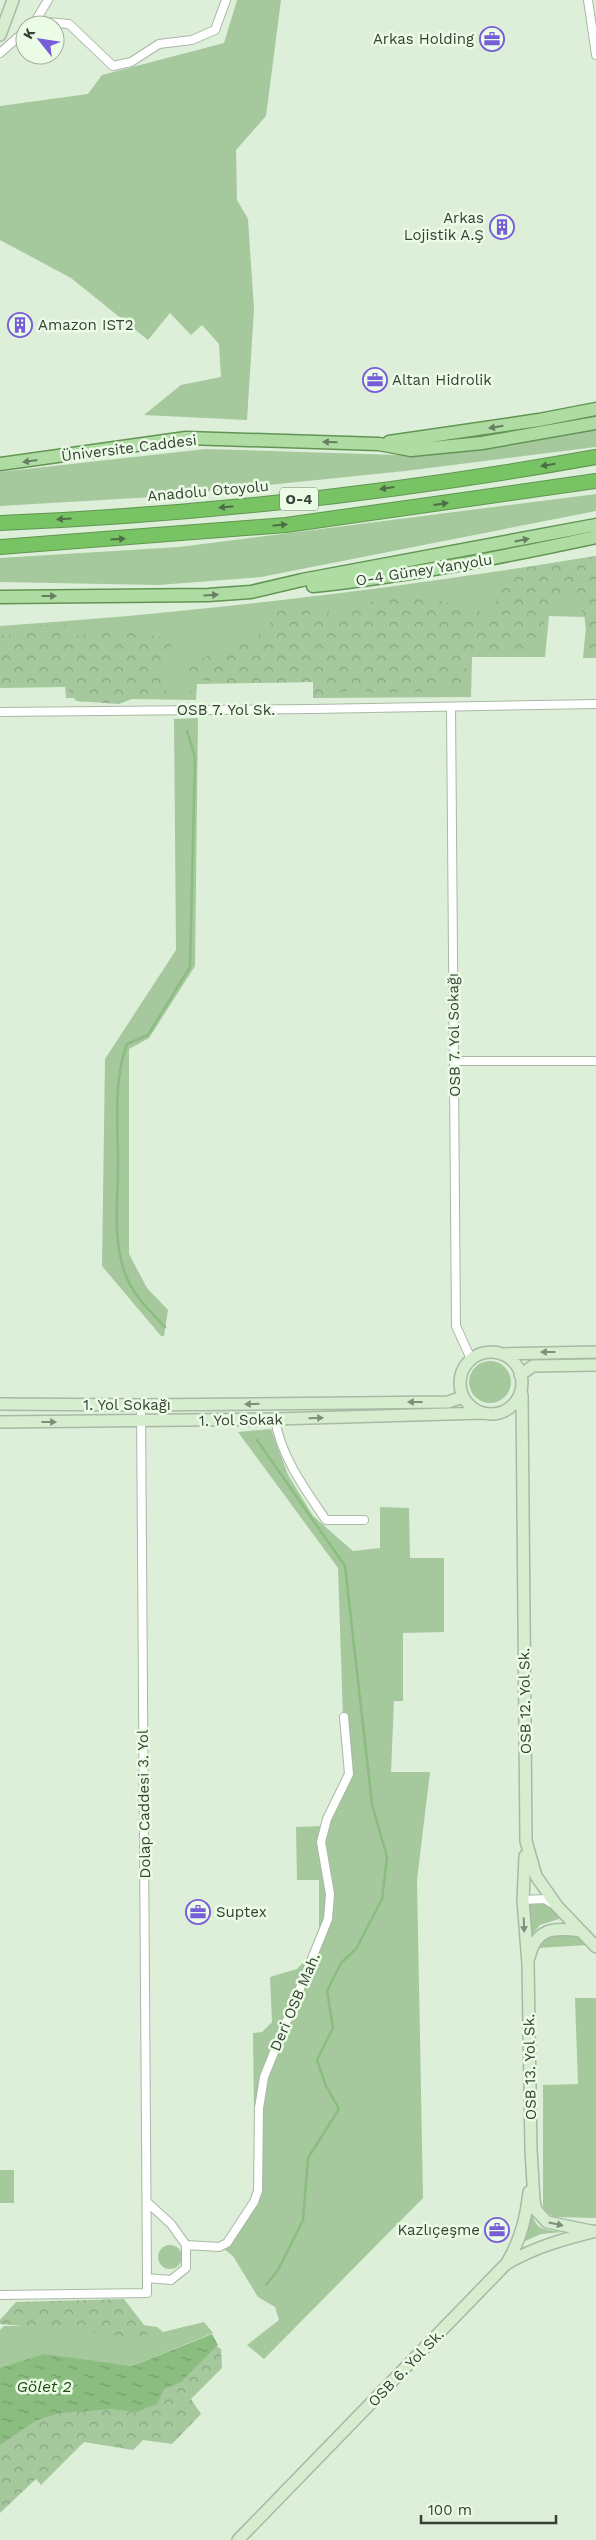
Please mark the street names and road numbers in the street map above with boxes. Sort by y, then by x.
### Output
street label: Üniversite Caddesi [60,431,198,465]
street label: Anadolu Otoyolu [146,477,270,505]
road number: O-4 [280,488,318,510]
street label: O-4 Güney Yanyolu [354,550,494,590]
street label: OSB 7. Yol Sk. [177,701,275,719]
street label: OSB 7. Yol Sokağı [444,973,464,1097]
street label: 1. Yol Sokağı [83,1396,171,1414]
street label: 1. Yol Sokak [199,1410,284,1430]
street label: OSB 12. Yol Sk. [515,1648,535,1754]
street label: Dolap Caddesi 3. Yol [134,1729,154,1879]
street label: Deri OSB Mah. [266,1950,324,2054]
street label: OSB 13. Yol Sk. [520,2014,540,2120]
street label: OSB 6. Yol Sk. [364,2325,448,2411]

